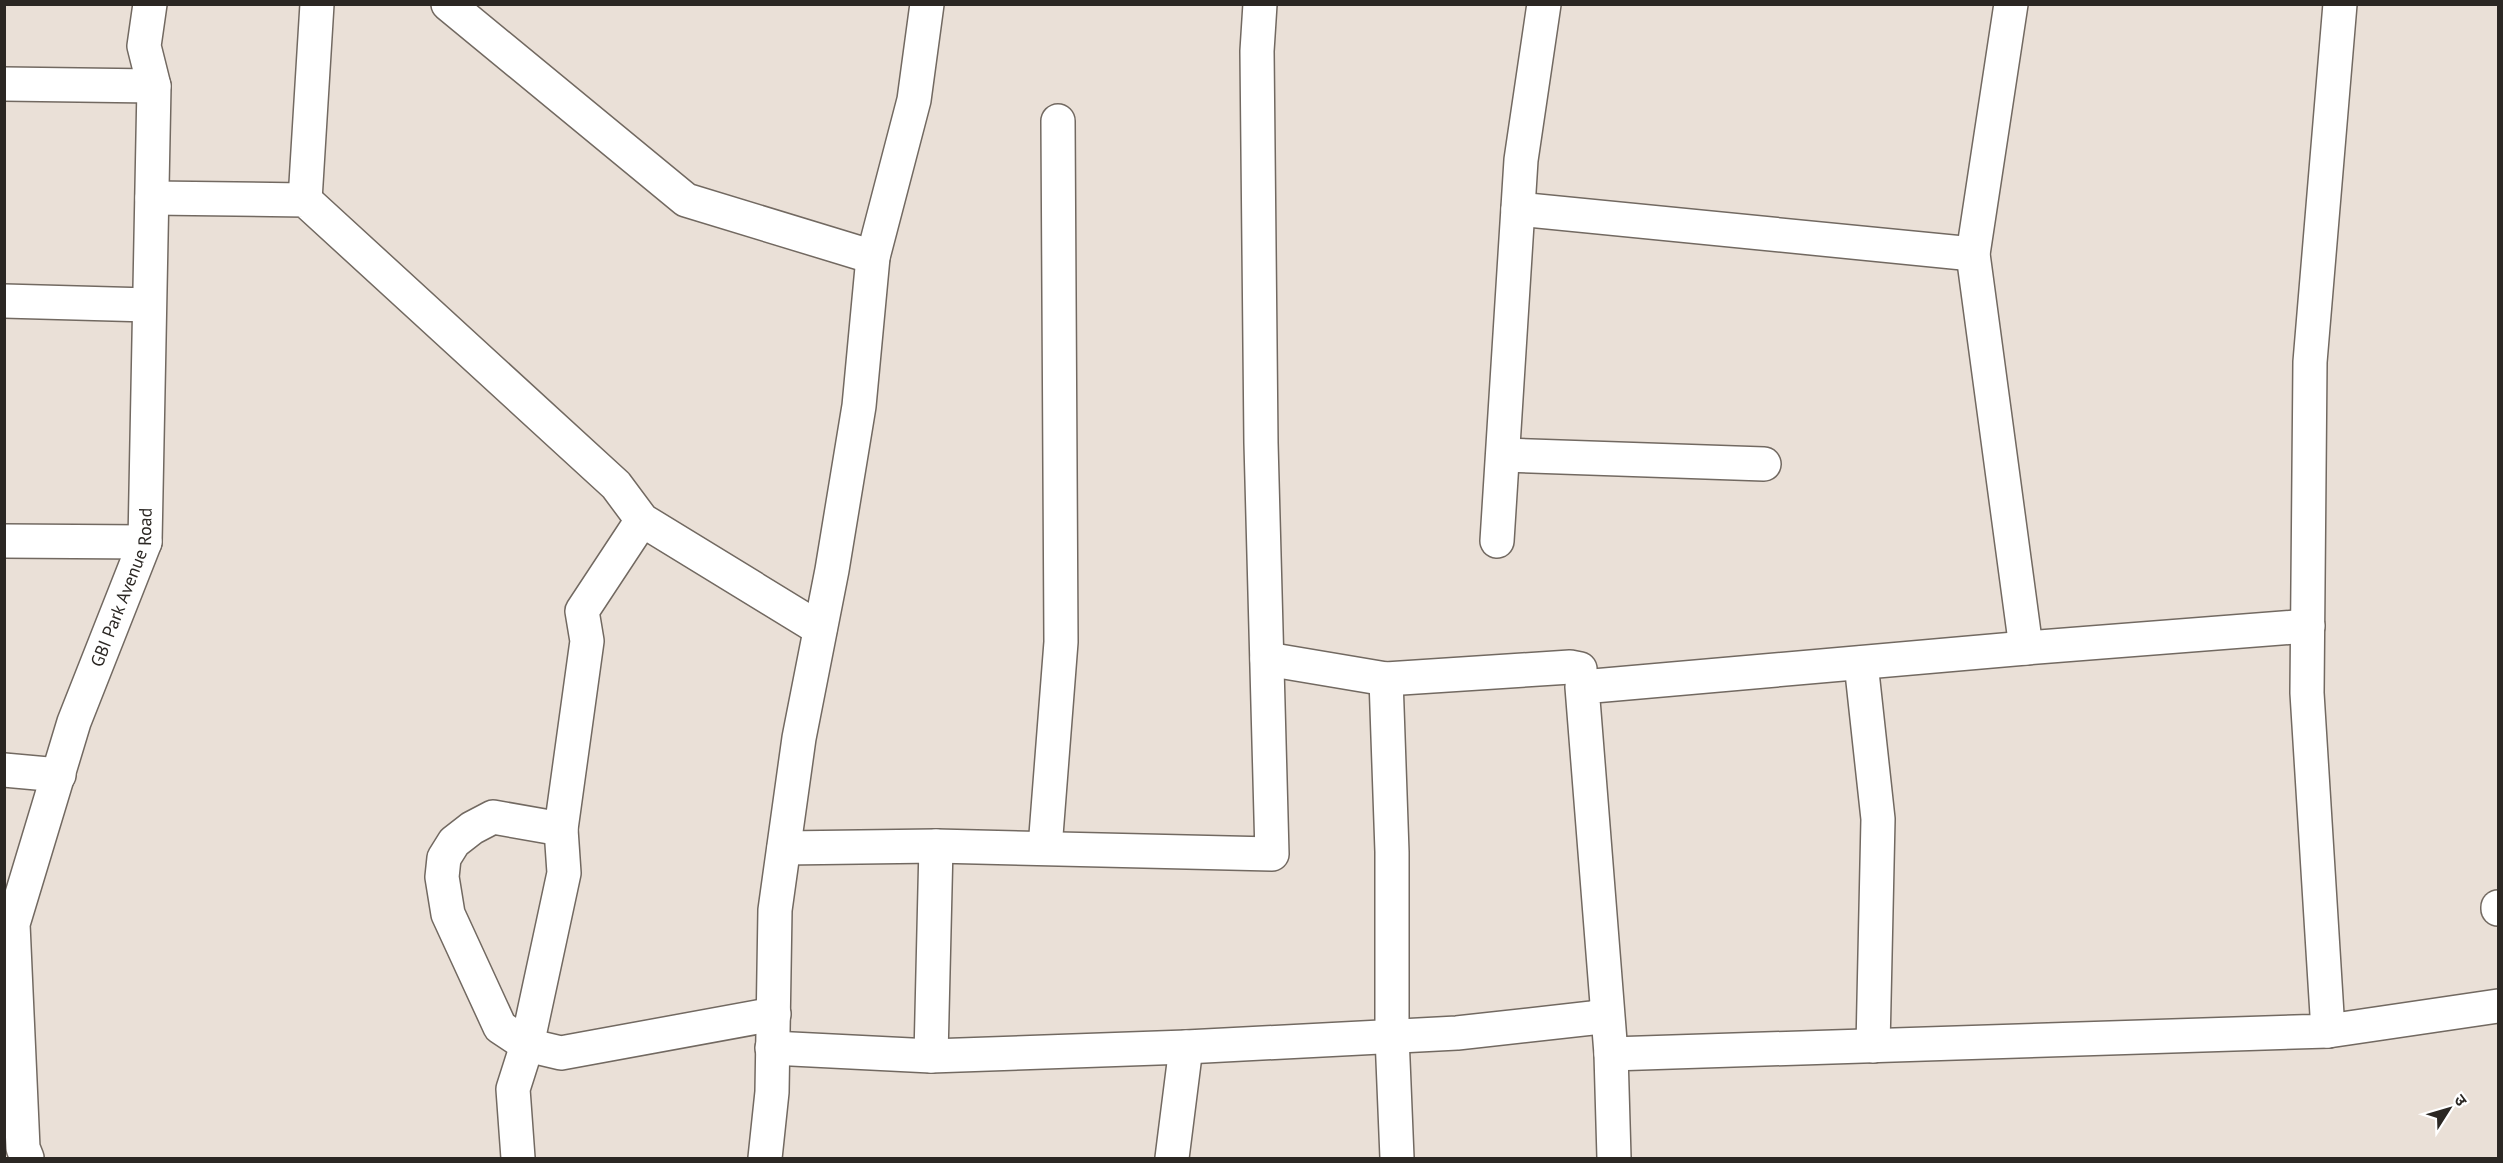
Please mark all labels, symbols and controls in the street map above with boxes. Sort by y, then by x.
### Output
street label: GBI Park Avenue Road [85,507,157,670]
north arrow [2419,1079,2479,1139]
text: उ [2450,1090,2472,1110]

